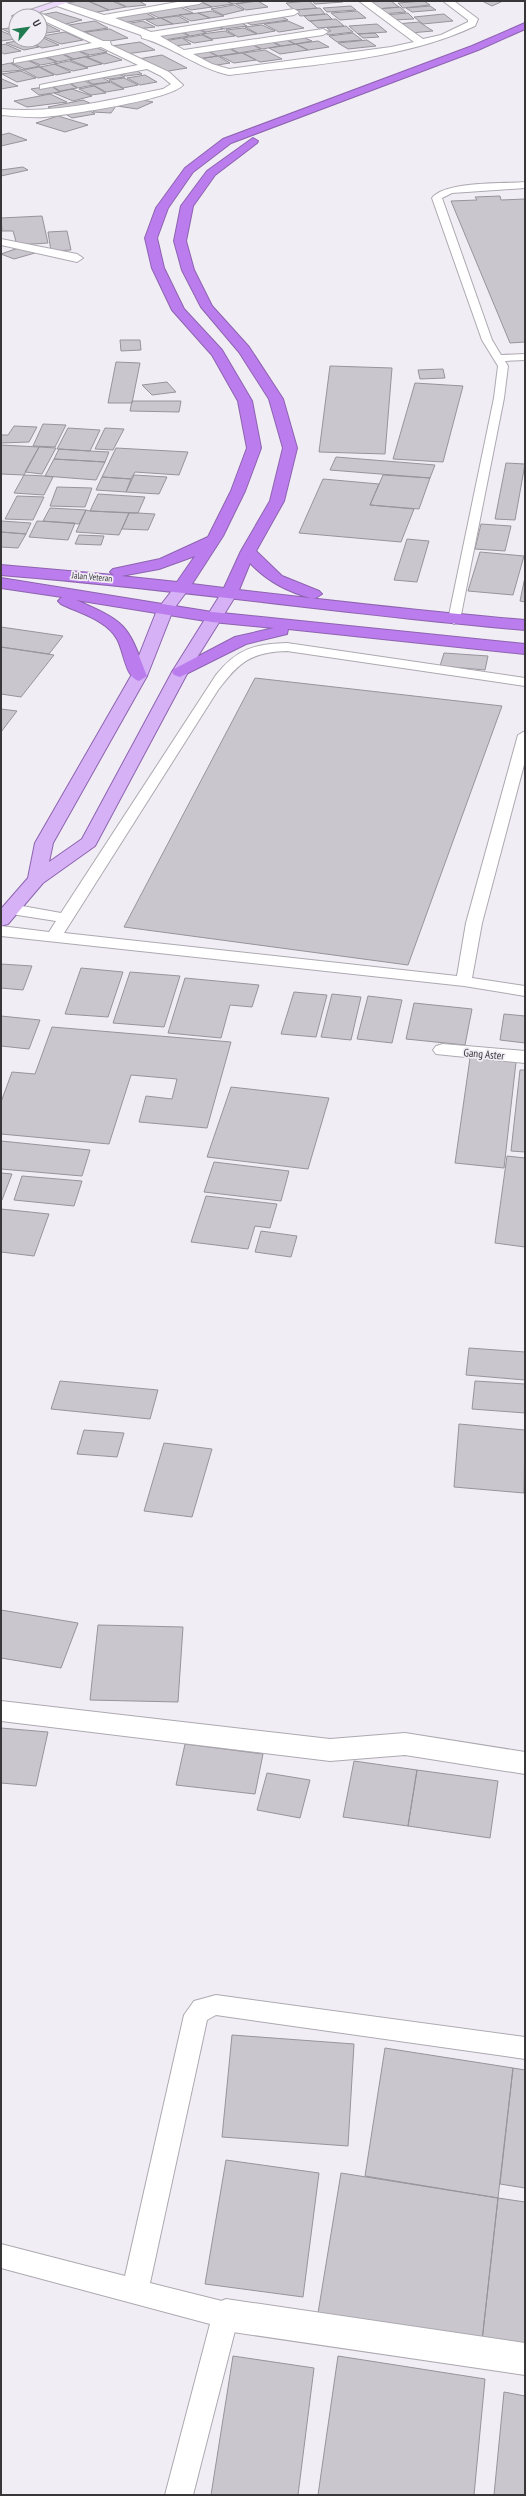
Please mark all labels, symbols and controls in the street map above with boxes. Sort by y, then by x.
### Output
north arrow [8,8,48,48]
text: U [29,17,44,29]
street label: Jalan Veteran [70,569,113,584]
street label: Gang Aster [463,1045,505,1063]

